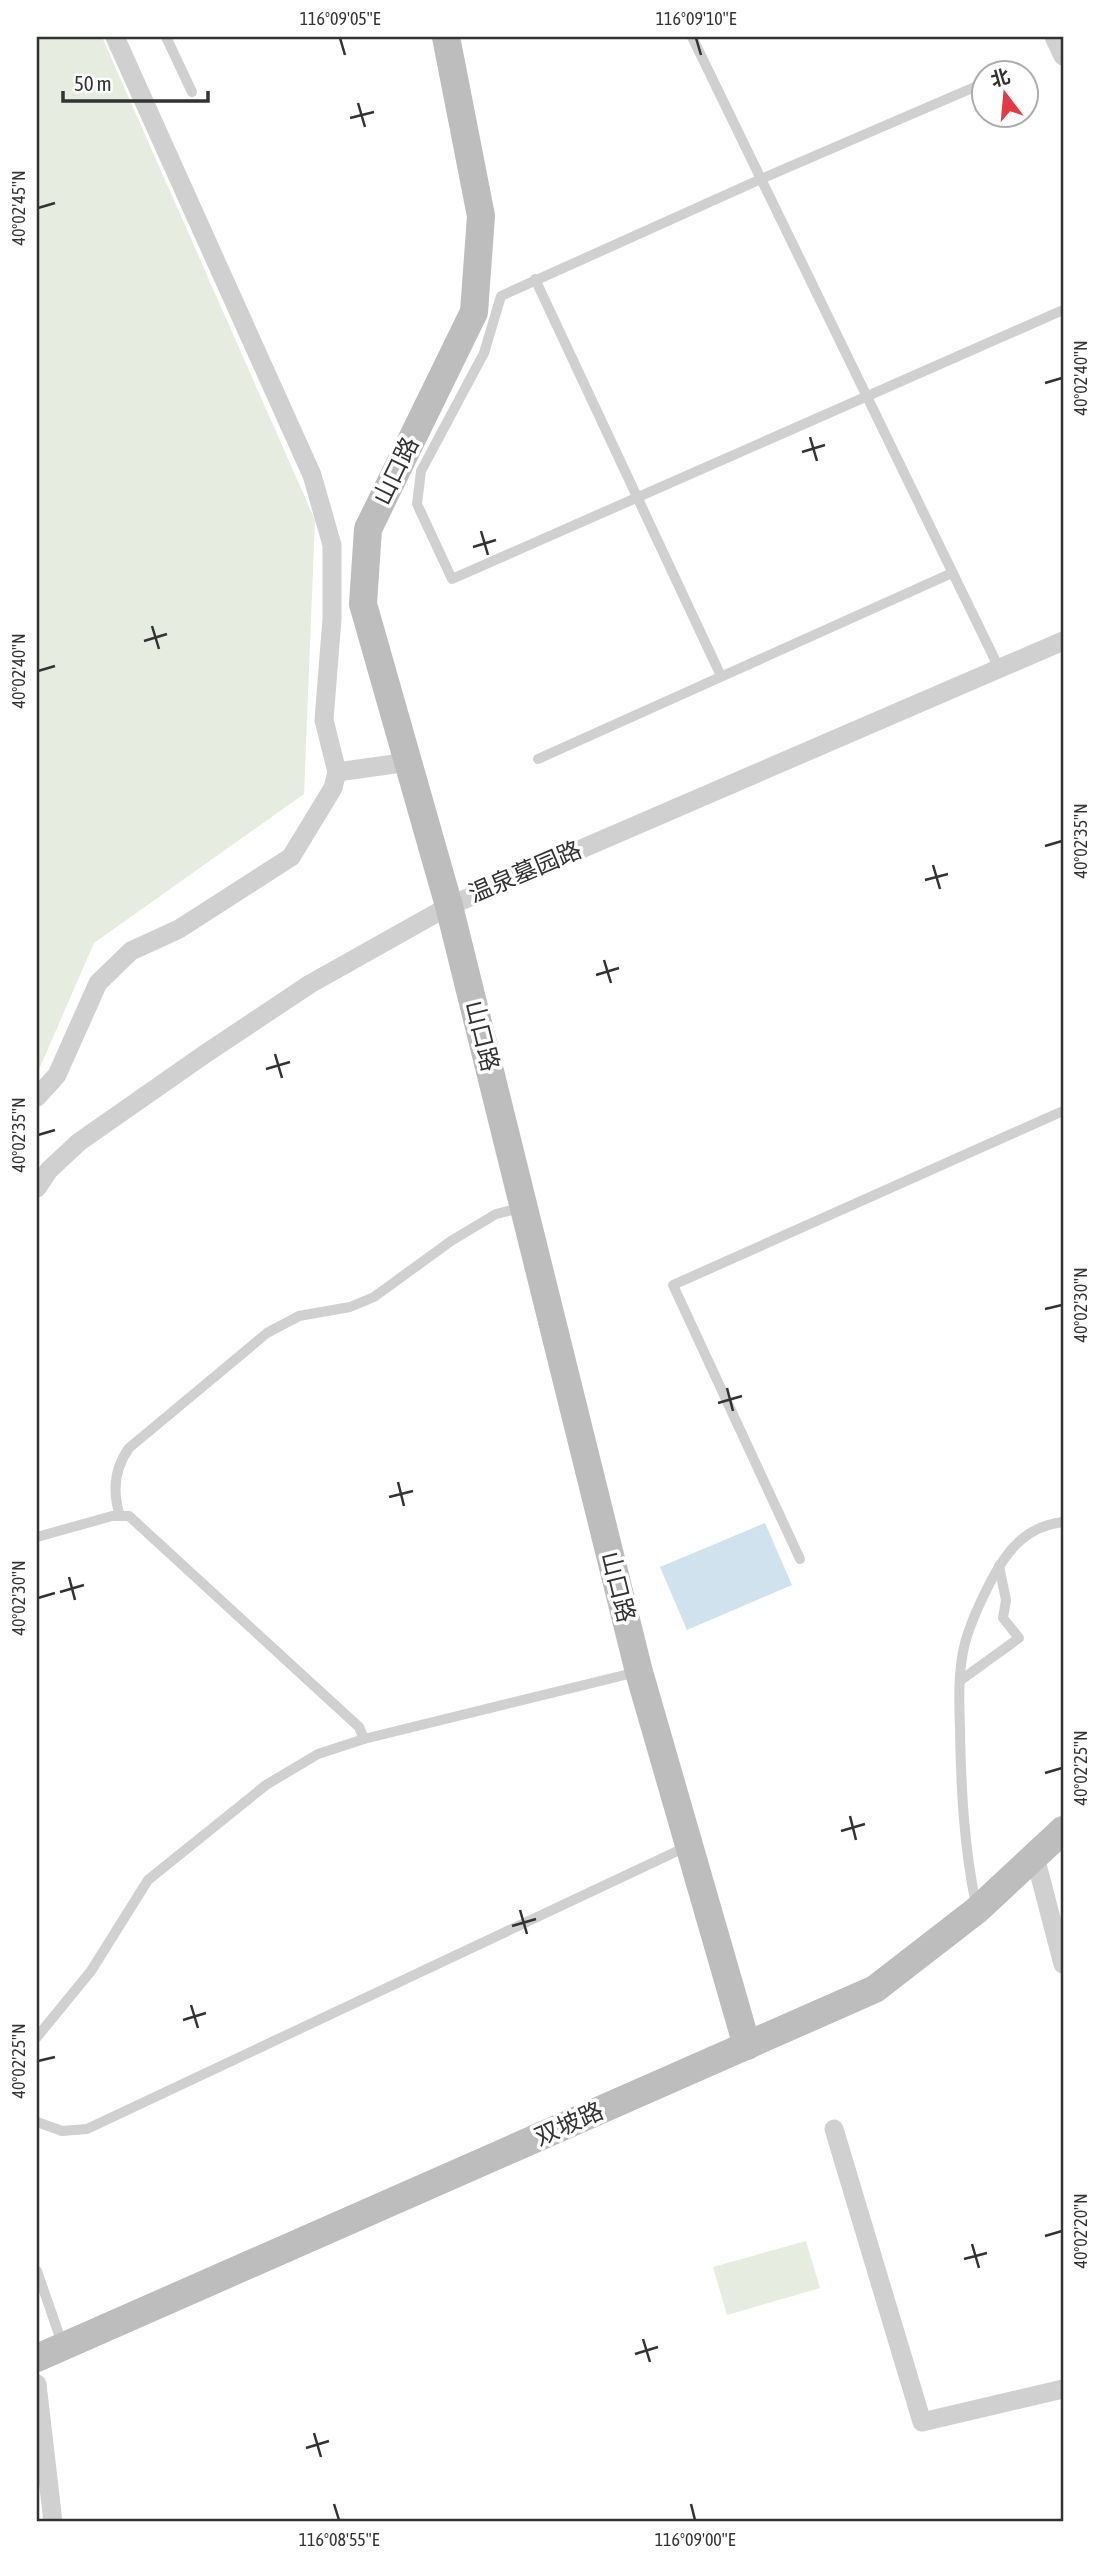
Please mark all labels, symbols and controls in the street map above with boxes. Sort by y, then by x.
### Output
text: 116°09'05"E [300,8,381,29]
text: 116°09'10"E [656,8,737,29]
scale bar [63,60,208,104]
north arrow [970,60,1040,130]
text: 北 [988,64,1012,91]
text: 50 m [74,71,112,95]
text: 40°02'45"N [8,170,29,246]
text: 40°02'40"N [1070,340,1091,416]
street label: 山口路 [368,433,423,509]
text: 40°02'40"N [8,633,29,709]
text: 40°02'35"N [1070,803,1091,879]
street label: 温泉墓园路 [464,836,585,907]
street label: 山口路 [461,998,504,1074]
text: 40°02'35"N [8,1097,29,1173]
text: 40°02'30"N [1070,1267,1091,1343]
street label: 山口路 [597,1549,640,1625]
text: 40°02'30"N [8,1560,29,1636]
text: 40°02'25"N [1070,1730,1091,1806]
text: 40°02'25"N [8,2023,29,2099]
street label: 双坡路 [530,2097,607,2151]
text: 40°02'20"N [1070,2193,1091,2269]
text: 116°08'55"E [299,2529,380,2550]
text: 116°09'00"E [655,2529,736,2550]

